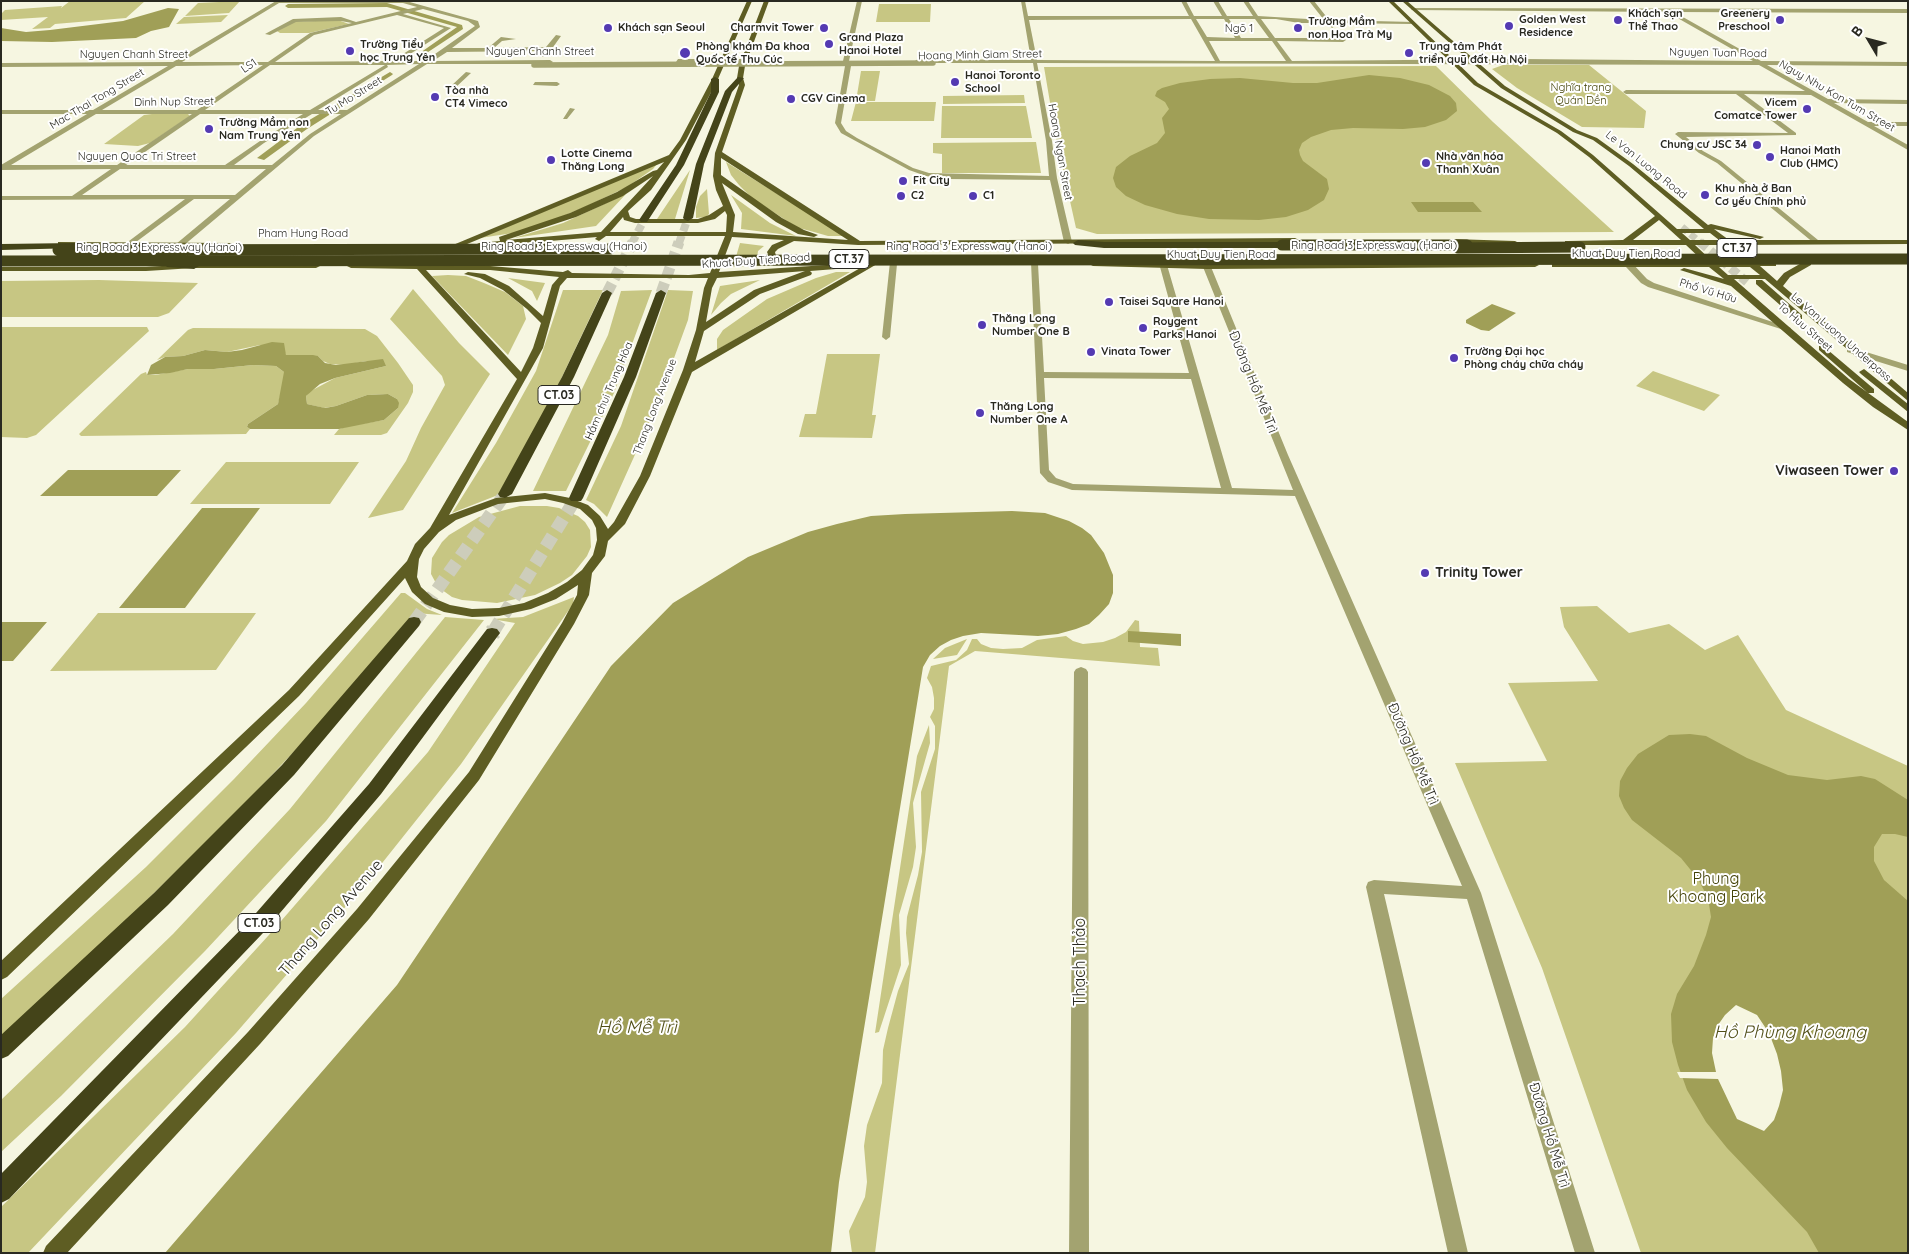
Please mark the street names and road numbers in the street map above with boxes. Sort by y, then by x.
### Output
street label: Ngõ 1 [1225,22,1253,36]
street label: Nguyen Chanh Street [486,45,594,59]
street label: Nguyen Tuan Road [1669,46,1767,60]
street label: Hoang Minh Giam Street [918,47,1042,63]
street label: Nguyen Chanh Street [80,48,188,62]
street label: LS1 [239,56,259,76]
street label: Nguy Nhu Kon Tum Street [1777,57,1897,135]
street label: Mac Thai Tong Street [47,66,147,132]
street label: Tu Mo Street [324,74,384,118]
street label: Dinh Nup Street [134,95,214,109]
street label: Hoang Ngan Street [1045,102,1075,202]
street label: Le Van Luong Road [1603,128,1689,202]
street label: Nguyen Quoc Tri Street [78,150,196,164]
street label: Pham Hung Road [258,227,348,241]
road number: CT.37 [1717,238,1757,258]
street label: Ring Road 3 Expressway (Hanoi) [1291,239,1457,253]
street label: Ring Road 3 Expressway (Hanoi) [481,240,647,254]
street label: Ring Road 3 Expressway (Hanoi) [886,240,1052,254]
street label: Ring Road 3 Expressway (Hanoi) [76,241,242,255]
street label: Khuat Duy Tien Road [1572,247,1680,261]
street label: Khuat Duy Tien Road [1167,248,1275,262]
road number: CT.37 [829,250,869,268]
street label: Khuat Duy Tien Road [701,251,811,271]
street label: Phố Vũ Hữu [1678,276,1738,306]
street label: Le Van Luong Underpass [1788,290,1894,384]
street label: To Huu Street [1775,300,1835,354]
street label: Đường Hồ Mễ Trì [1225,328,1281,436]
street label: Hầm chui Trung Hòa [582,340,636,442]
street label: Thang Long Avenue [631,357,679,457]
road number: CT.03 [538,386,580,404]
street label: Đường Hồ Mễ Trì [1384,701,1442,807]
street label: Thang Long Avenue [275,856,387,980]
road number: CT.03 [238,914,280,932]
street label: Thạch Thảo [1070,918,1090,1006]
street label: Đường Hồ Mễ Trì [1525,1081,1573,1189]

